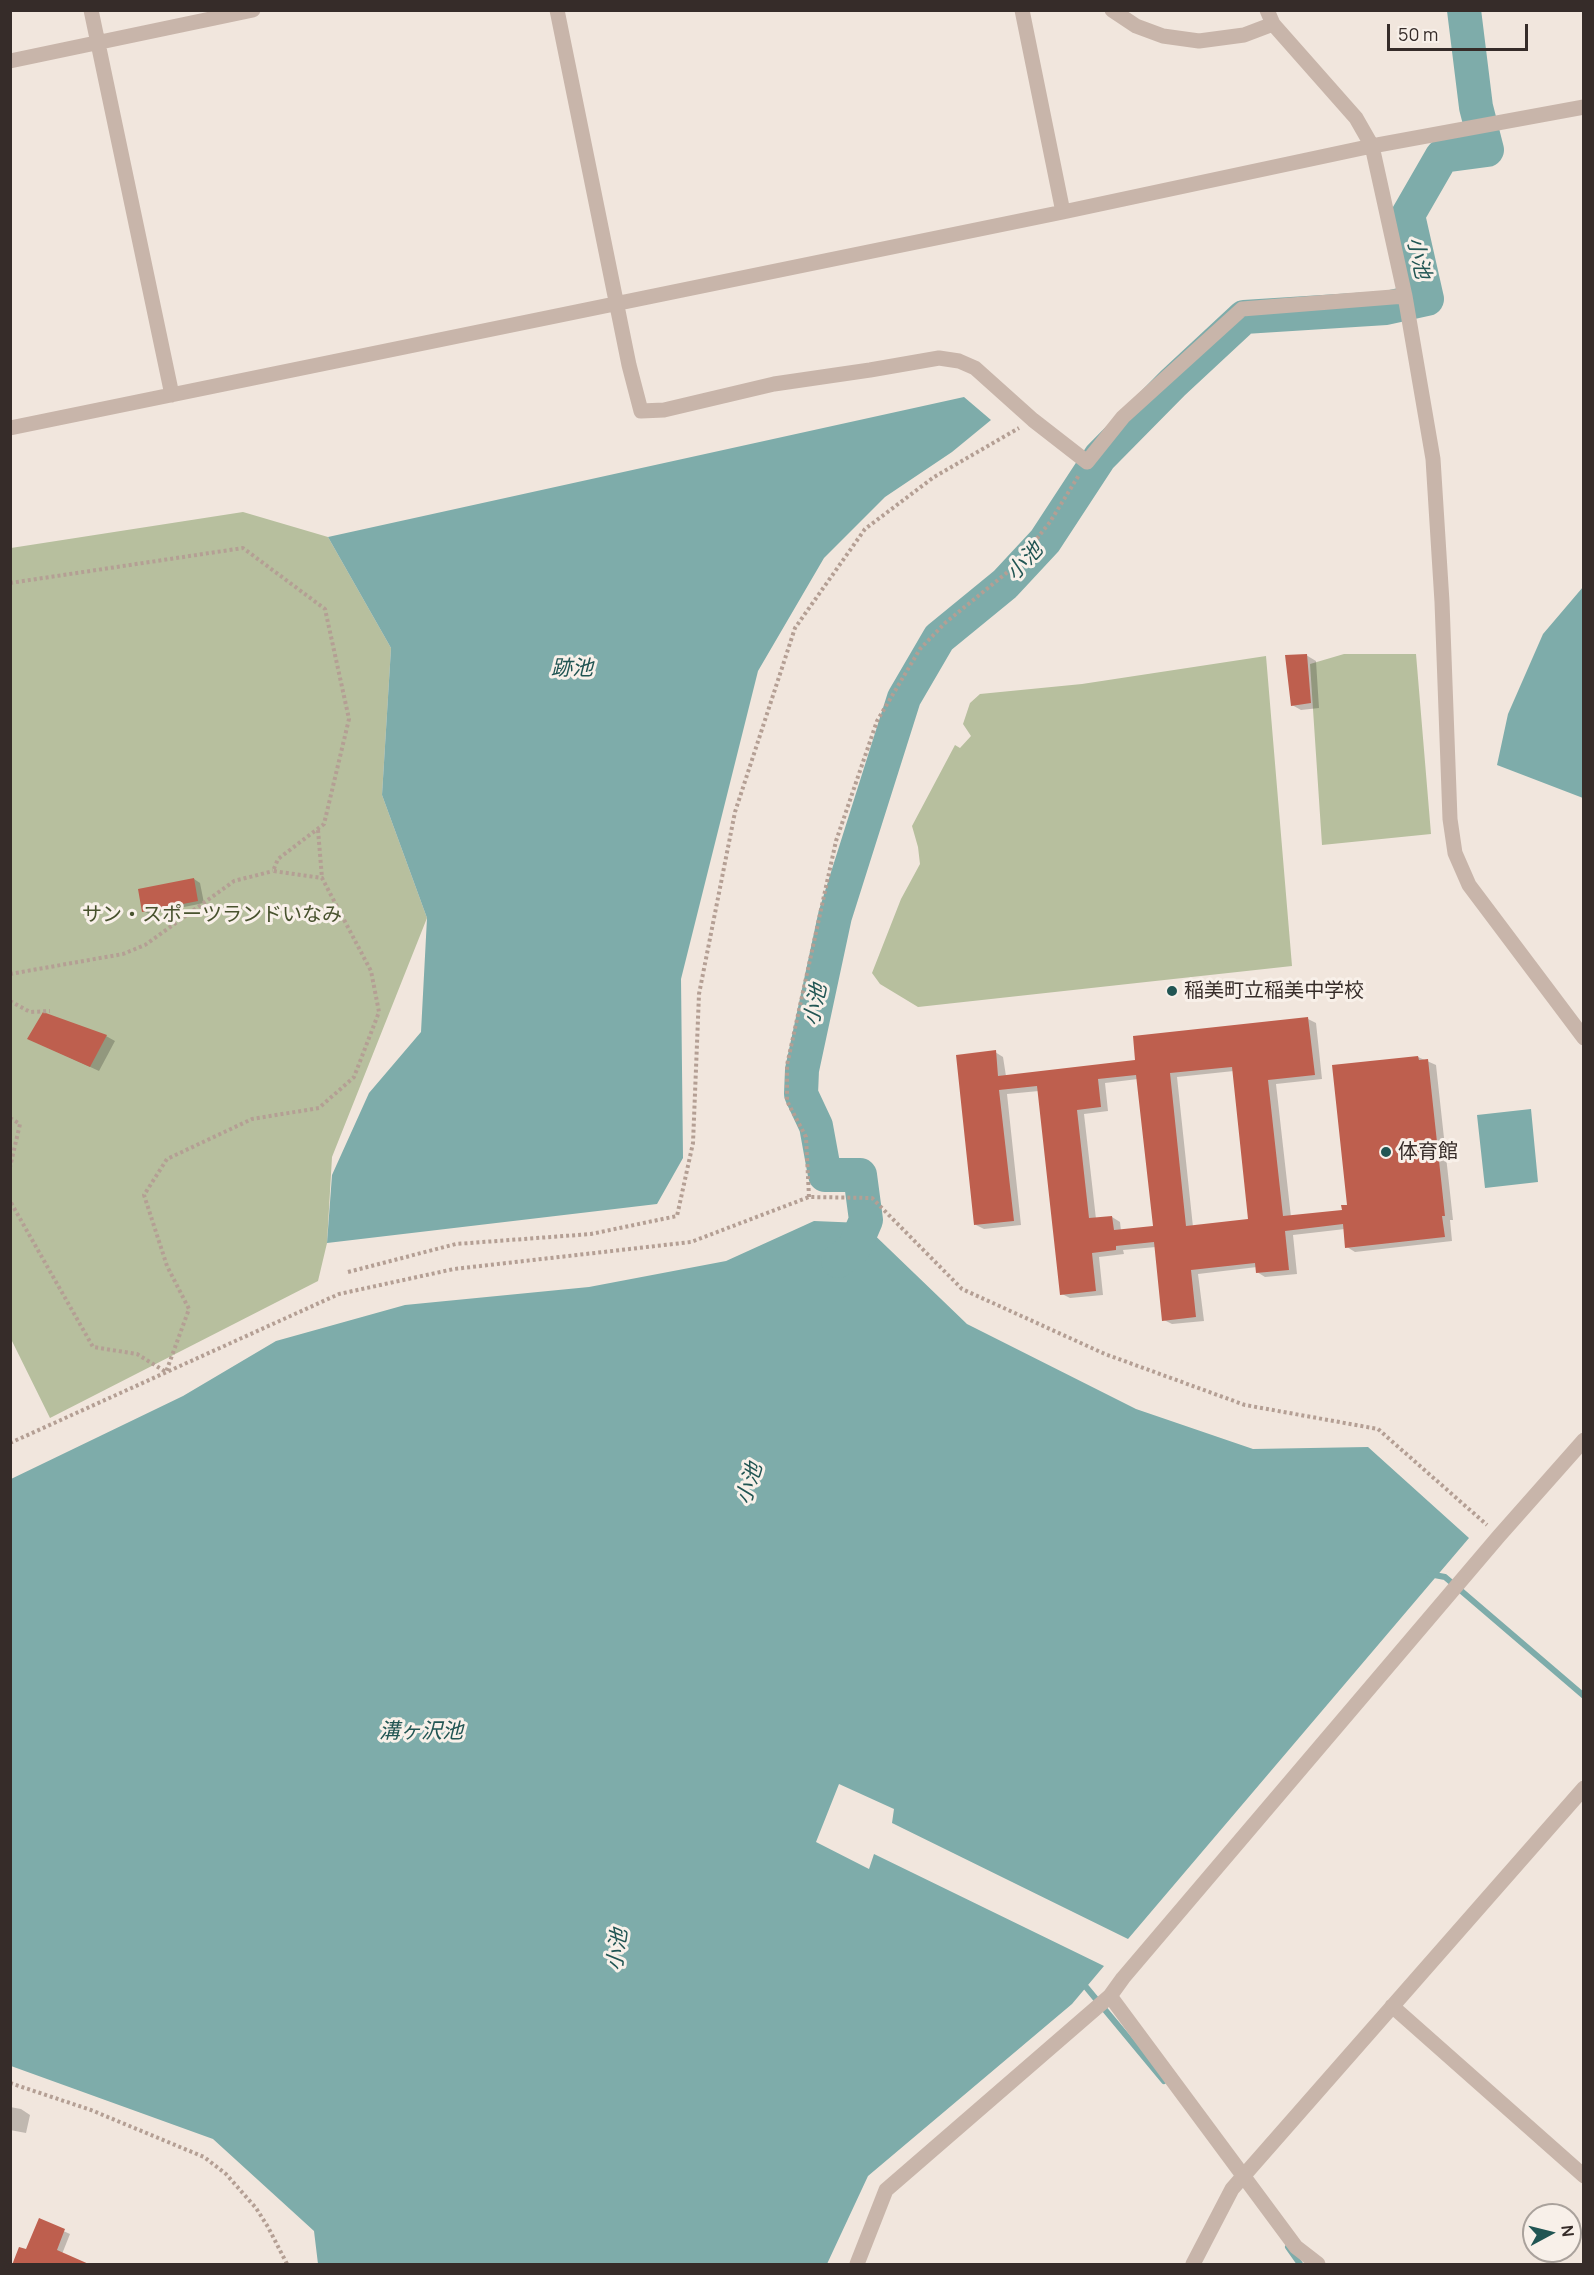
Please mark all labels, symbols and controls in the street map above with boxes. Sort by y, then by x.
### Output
scale bar [1390,12,1531,50]
text: 50 m [1398,22,1438,46]
water label: 小池 [1401,235,1435,281]
water label: 小池 [1002,538,1048,586]
water label: 跡池 [551,656,593,682]
park label: サン・スポーツランドいなみ [82,903,342,927]
place label: 稲美町立稲美中学校 [1184,979,1364,1003]
water label: 小池 [799,982,833,1028]
marker: 稲美町立稲美中学校 [1165,984,1179,998]
place label: 体育館 [1398,1140,1458,1164]
marker: 体育館 [1379,1145,1393,1159]
water label: 小池 [732,1460,768,1508]
water label: 溝ヶ沢池 [379,1719,463,1745]
water label: 小池 [603,1927,633,1973]
north arrow [1522,2203,1582,2263]
text: N [1556,2224,1579,2238]

